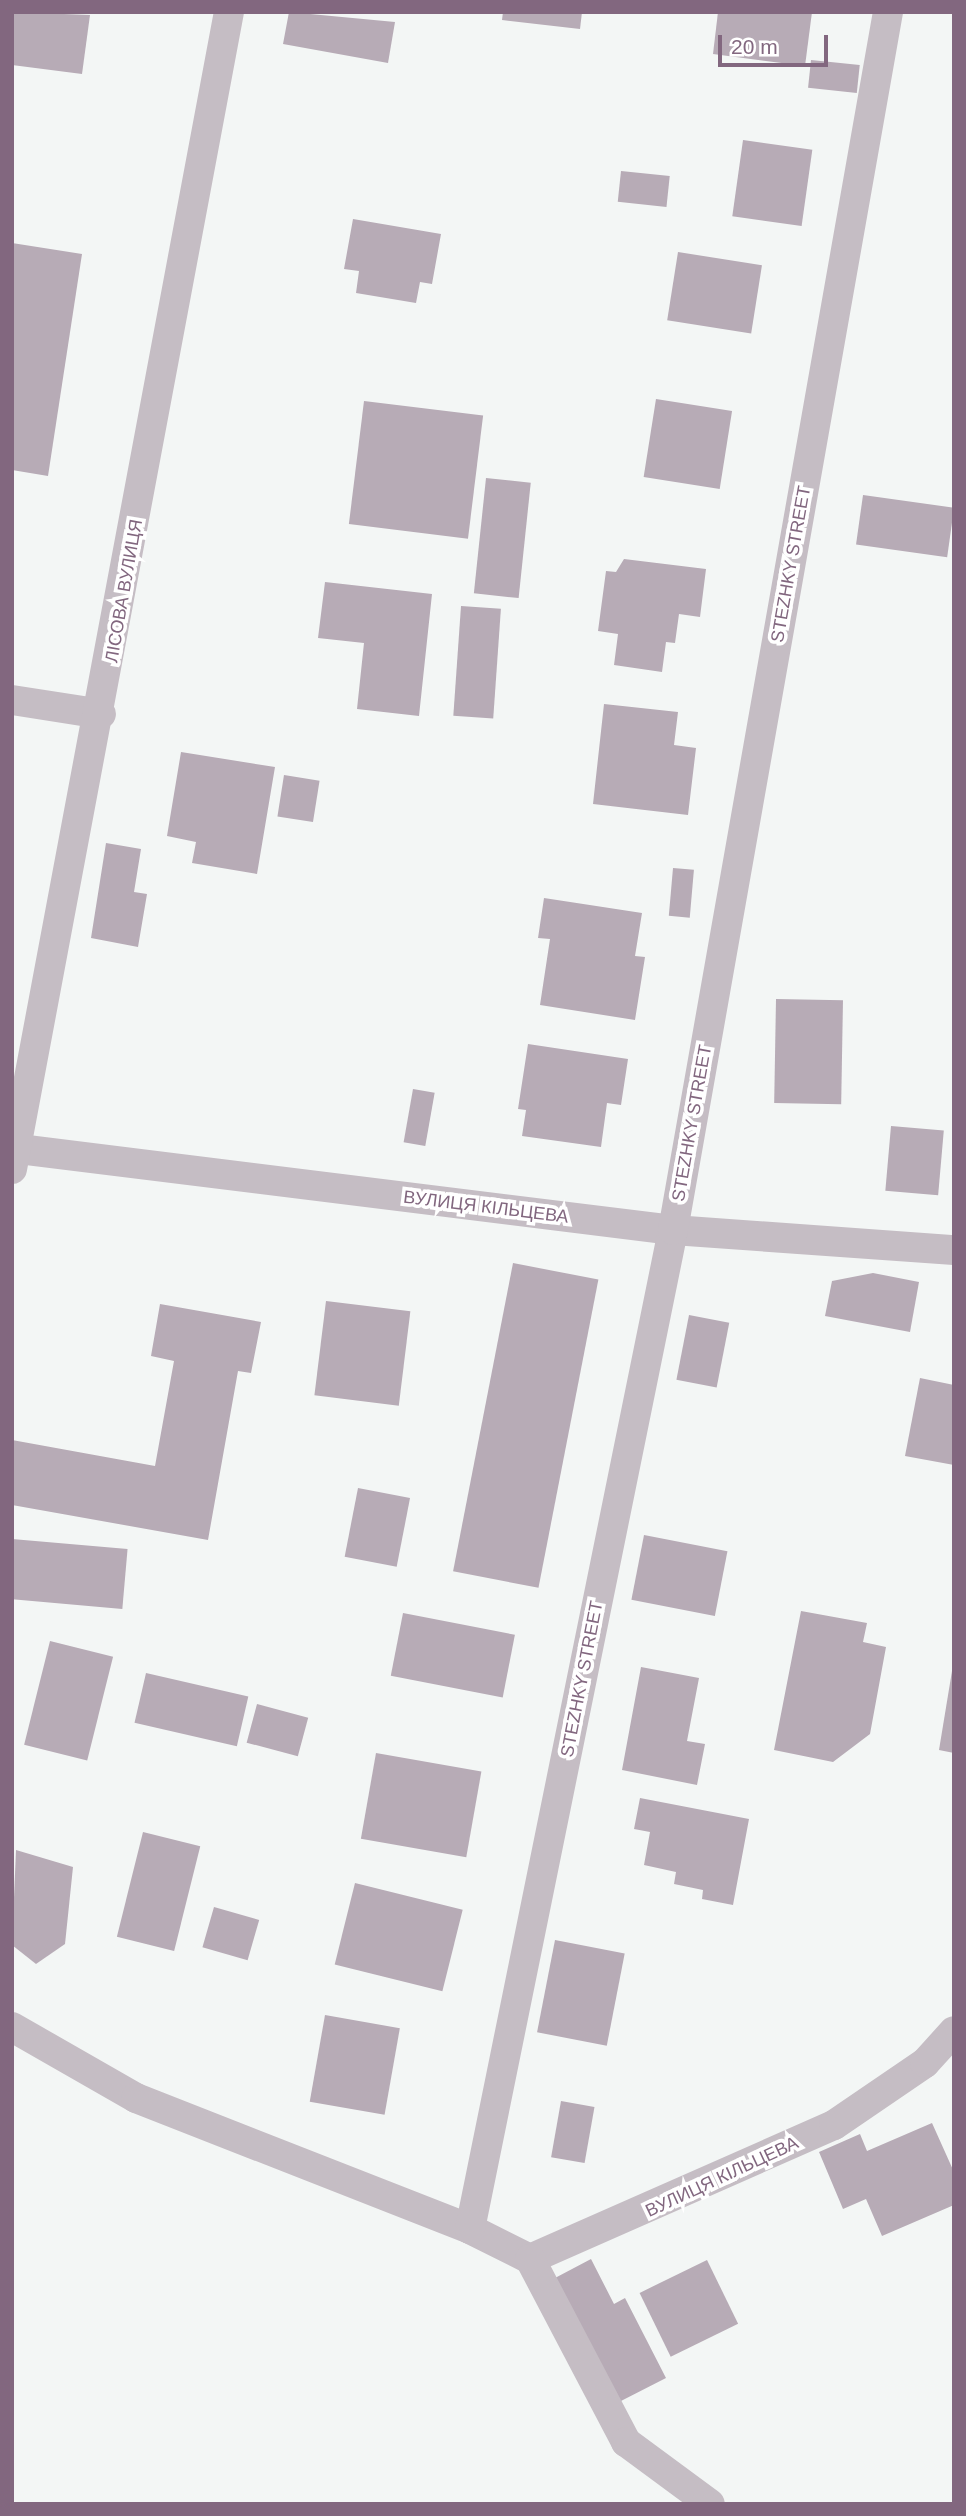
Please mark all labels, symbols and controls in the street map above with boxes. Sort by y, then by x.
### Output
scale bar [721,21,831,65]
text: 20 m [731,35,778,58]
street label: STEZHKY STREET [767,484,815,644]
street label: ЛІСОВА ВУЛИЦЯ [101,518,147,664]
street label: STEZHKY STREET [668,1043,716,1203]
street label: ВУЛИЦЯ КІЛЬЦЕВА [402,1186,570,1228]
street label: STEZHKY STREET [556,1599,608,1759]
street label: ВУЛИЦЯ КІЛЬЦЕВА [642,2132,802,2222]

